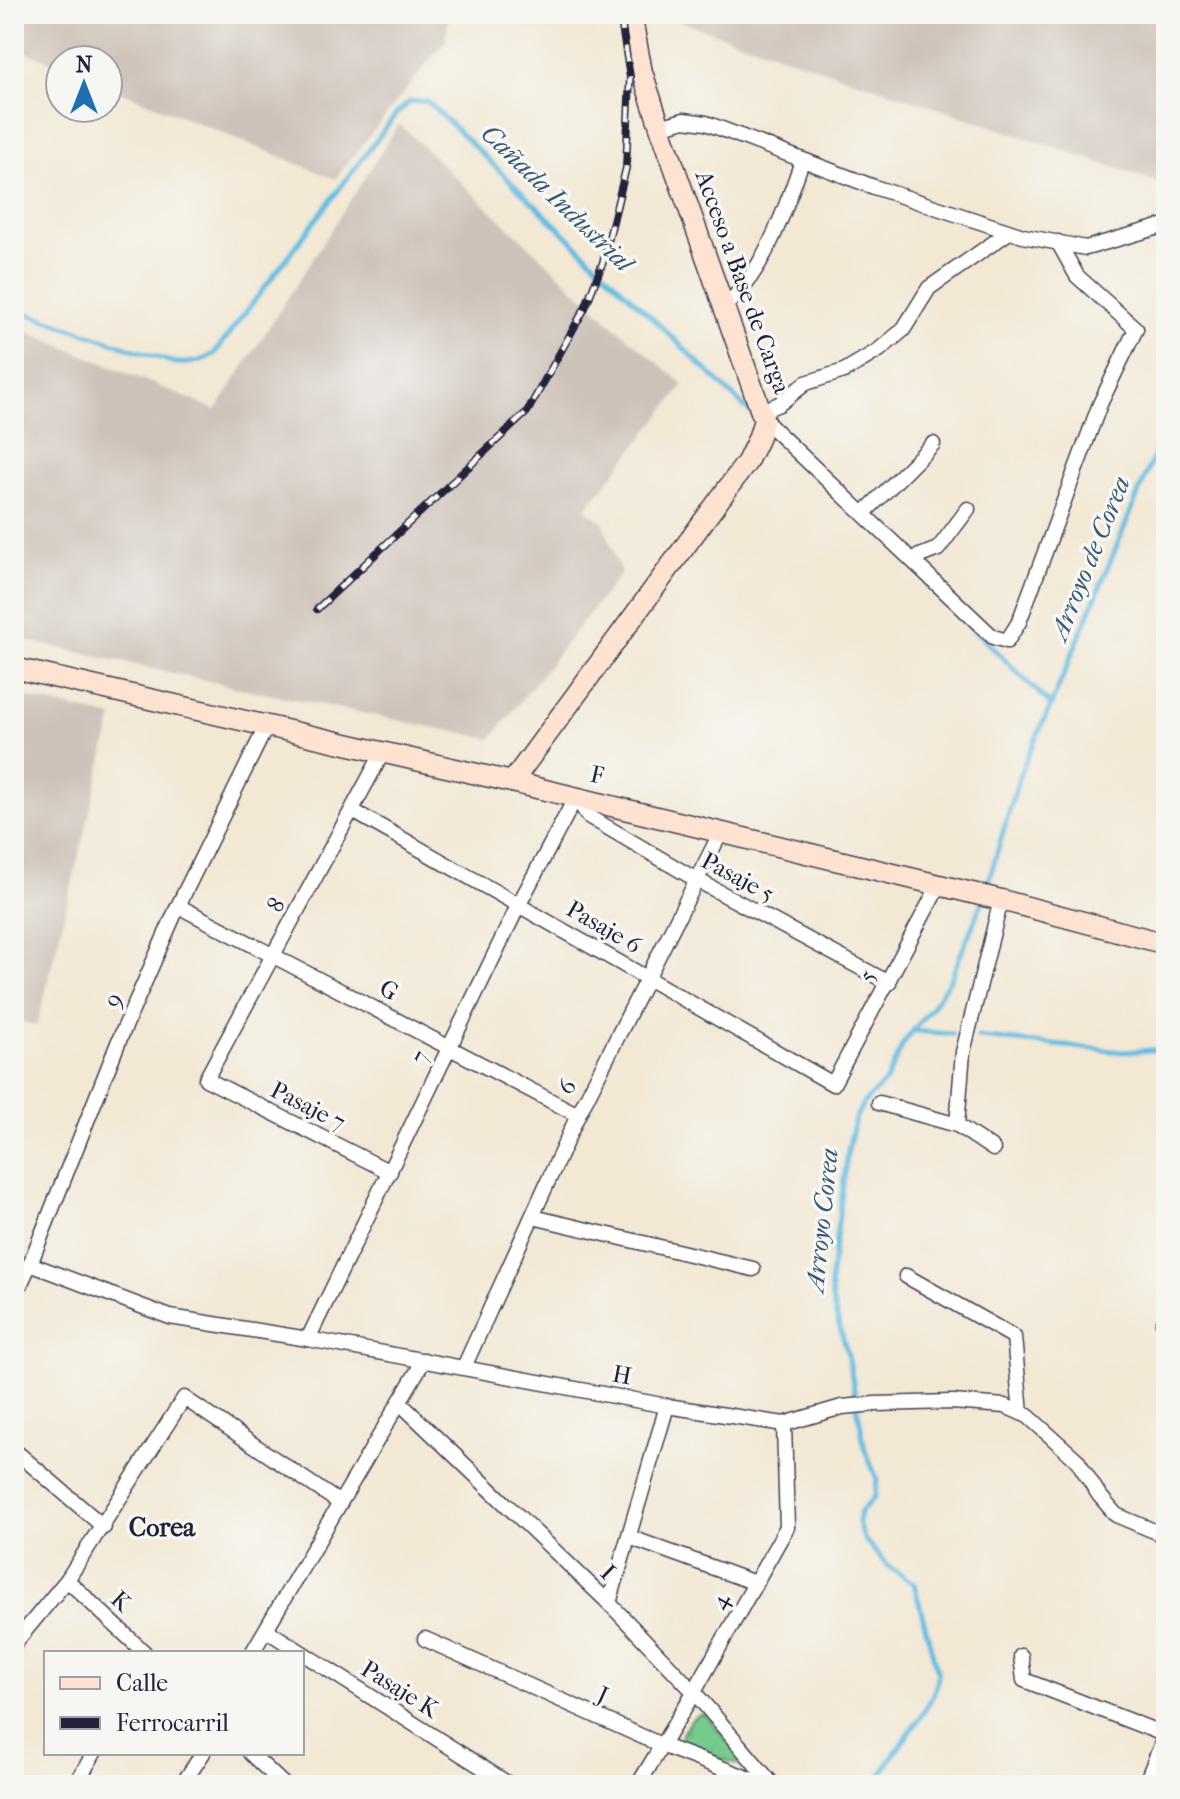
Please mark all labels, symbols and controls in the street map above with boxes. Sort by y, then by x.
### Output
north arrow [44,44,124,124]
text: N [76,52,93,78]
water label: Cañada Industrial [475,118,641,280]
street label: Acceso a Base de Carga [689,166,797,398]
water label: Arroyo de Corea [1042,472,1137,647]
street label: F [588,760,607,790]
street label: Pasaje 5 [697,846,779,908]
street label: 8 [261,893,291,917]
street label: Pasaje 6 [562,895,647,960]
street label: 5 [852,965,882,987]
street label: G [375,974,403,1006]
street label: 9 [98,989,128,1011]
street label: 7 [405,1046,435,1068]
street label: 6 [552,1074,583,1099]
street label: Pasaje 7 [266,1075,350,1137]
water label: Arroyo Corea [799,1147,845,1296]
street label: H [610,1359,634,1391]
district label: Corea [129,1512,196,1543]
street label: I [595,1559,621,1585]
street label: K [105,1585,138,1618]
street label: 4 [704,1587,736,1614]
legend [44,1651,304,1755]
street label: Pasaje K [356,1654,445,1724]
text: Calle [116,1669,168,1697]
street label: J [591,1680,613,1710]
text: Ferrocarril [116,1709,229,1737]

